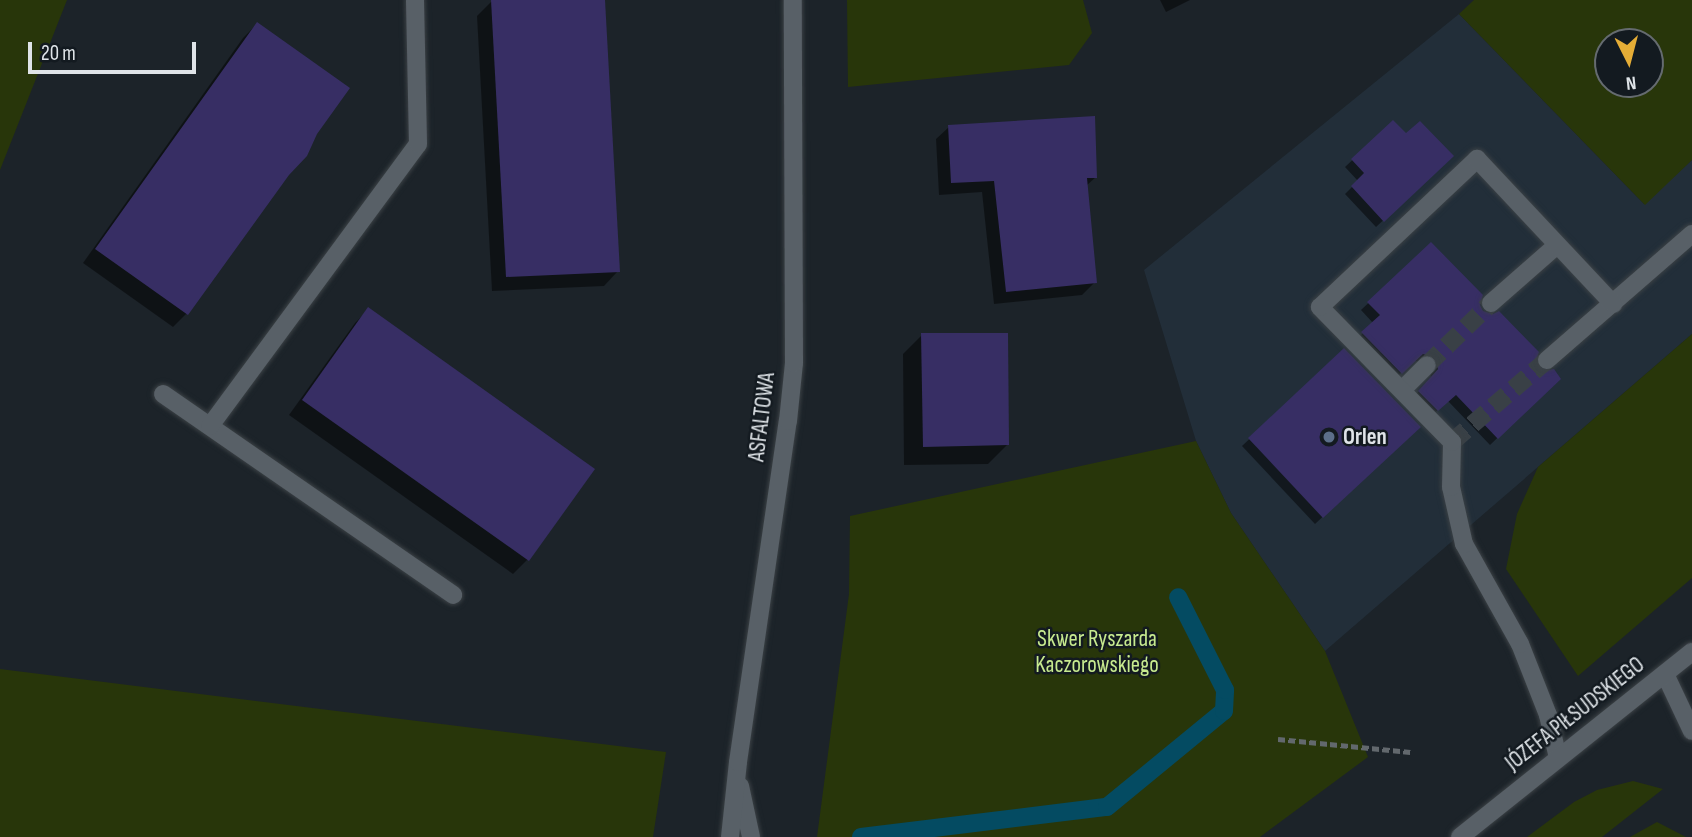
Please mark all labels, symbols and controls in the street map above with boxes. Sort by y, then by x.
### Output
scale bar [32,28,200,72]
north arrow [1594,28,1664,98]
text: 20 m [41,41,76,66]
text: N [1625,70,1637,94]
street label: ASFALTOWA [743,371,781,463]
place label: Orlen [1343,423,1387,451]
marker: Orlen [1321,429,1337,445]
park label: Skwer Ryszarda Kaczorowskiego [1035,625,1159,679]
street label: JÓZEFA PIŁSUDSKIEGO [1500,651,1650,777]

